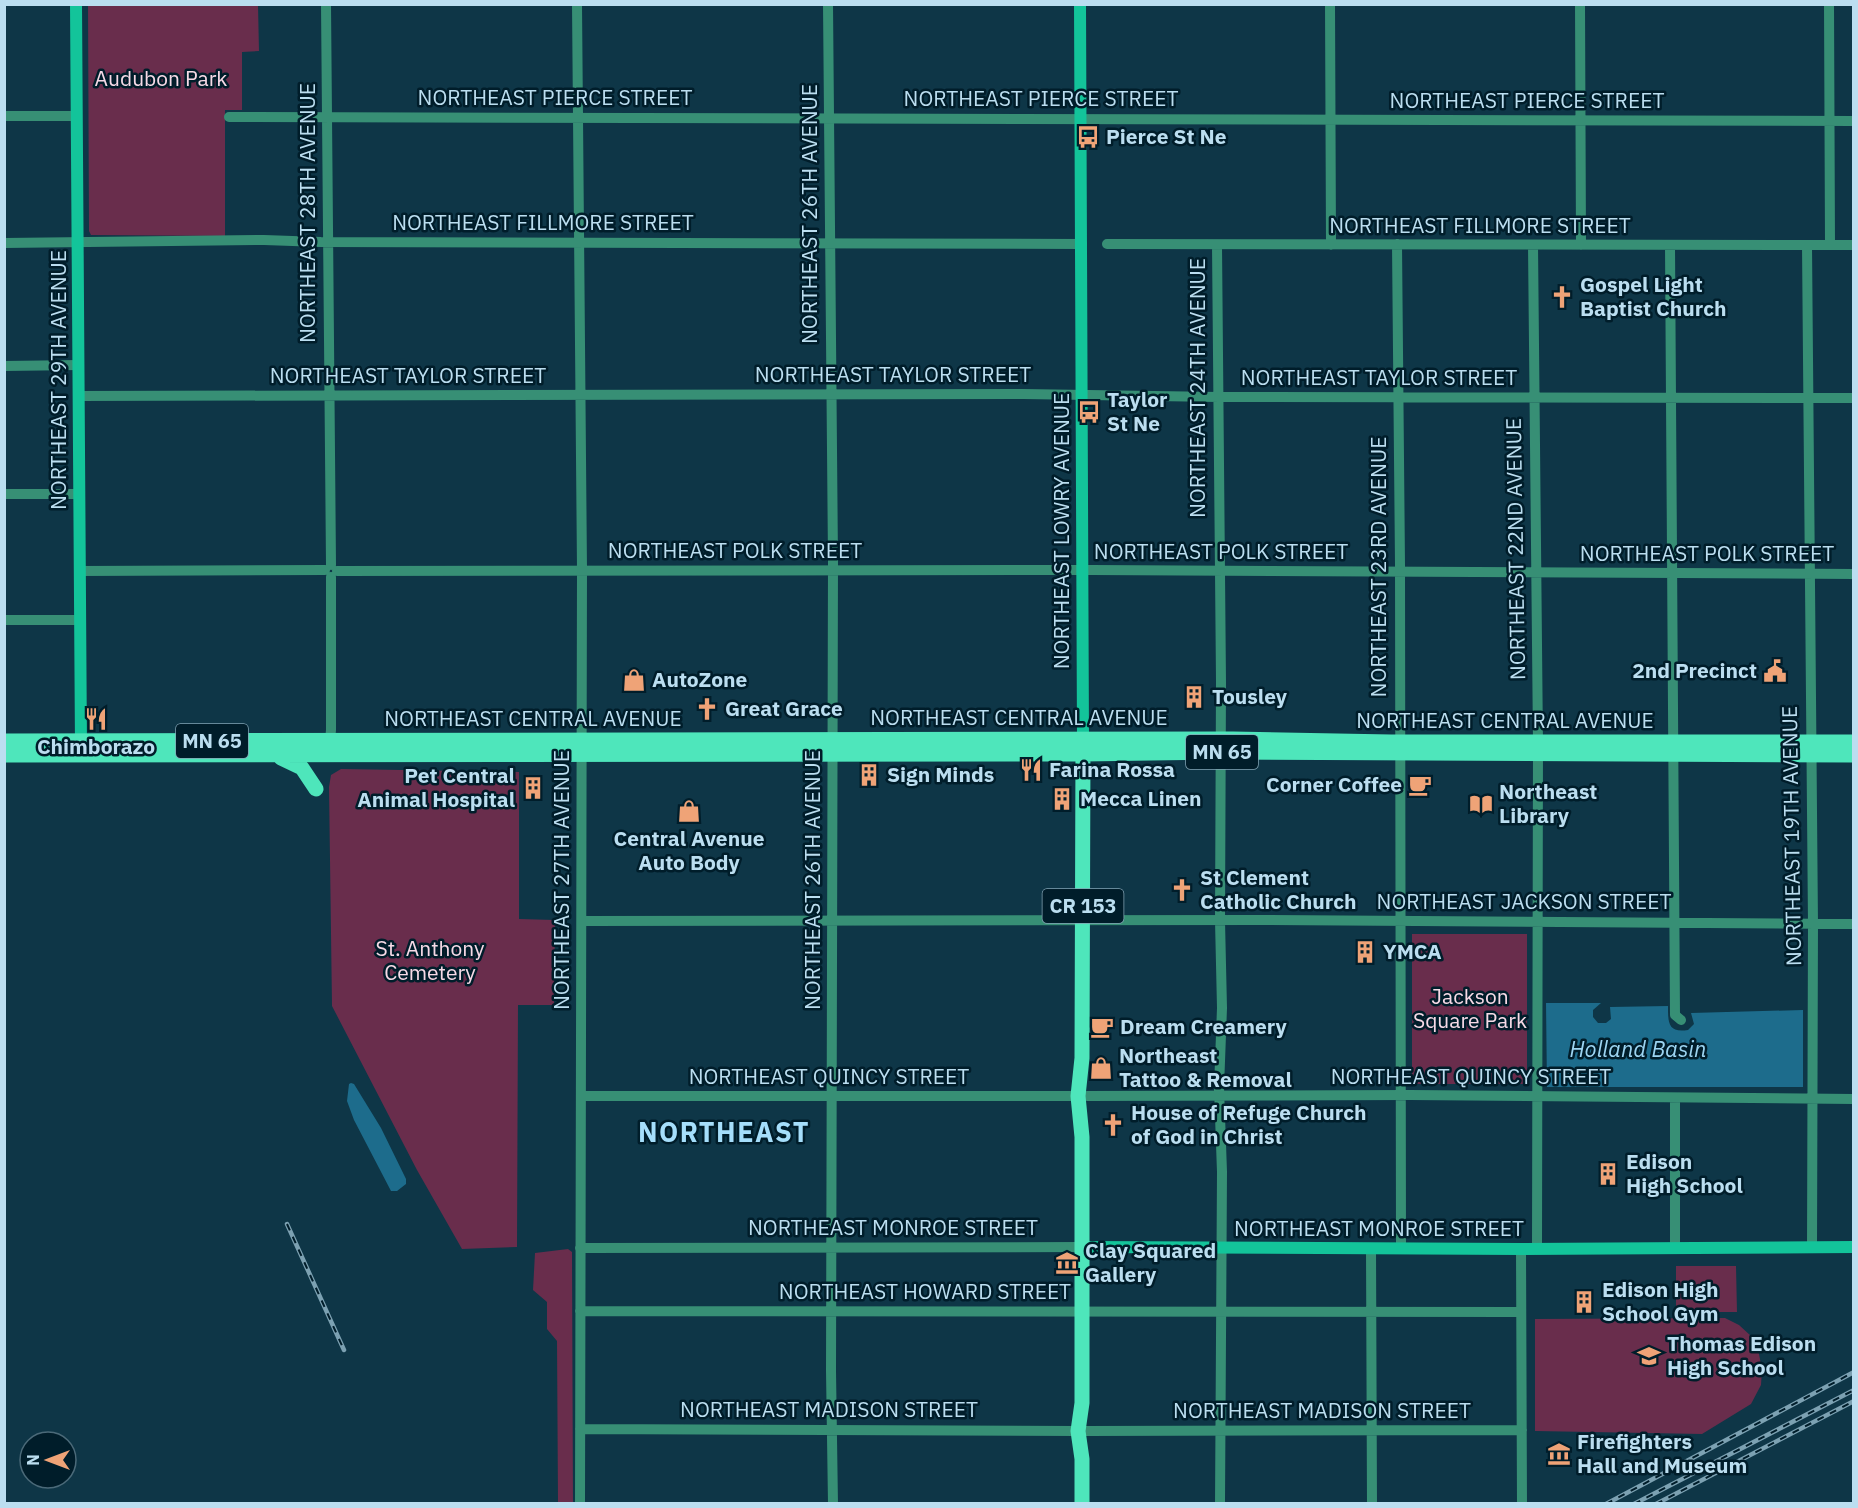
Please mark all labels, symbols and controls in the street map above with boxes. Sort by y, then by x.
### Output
park label: Audubon Park [95,64,227,92]
street label: NORTHEAST 28TH AVENUE [293,83,321,343]
street label: NORTHEAST PIERCE STREET [418,83,692,111]
street label: NORTHEAST 26TH AVENUE [795,84,823,344]
street label: NORTHEAST PIERCE STREET [904,84,1178,112]
street label: NORTHEAST PIERCE STREET [1390,86,1664,114]
place label: Pierce St Ne [1106,122,1227,150]
bus stop icon: Pierce St Ne [1075,124,1101,150]
street label: NORTHEAST FILLMORE STREET [392,208,694,236]
street label: NORTHEAST FILLMORE STREET [1329,211,1631,239]
street label: NORTHEAST 29TH AVENUE [44,250,72,510]
street label: NORTHEAST 24TH AVENUE [1183,258,1211,518]
place label: Gospel Light Baptist Church [1580,270,1727,322]
church icon: Gospel Light Baptist Church [1549,284,1575,310]
street label: NORTHEAST TAYLOR STREET [755,360,1031,388]
street label: NORTHEAST TAYLOR STREET [270,361,546,389]
street label: NORTHEAST TAYLOR STREET [1241,363,1517,391]
place label: Taylor St Ne [1107,385,1168,437]
street label: NORTHEAST LOWRY AVENUE [1047,393,1075,669]
bus stop icon: Taylor St Ne [1076,399,1102,425]
street label: NORTHEAST 22ND AVENUE [1499,418,1531,680]
street label: NORTHEAST 23RD AVENUE [1364,437,1392,697]
street label: NORTHEAST POLK STREET [608,536,862,564]
street label: NORTHEAST POLK STREET [1094,537,1348,565]
street label: NORTHEAST POLK STREET [1580,539,1834,567]
place label: 2nd Precinct [1632,656,1757,684]
public building icon: 2nd Precinct [1762,658,1788,684]
place label: AutoZone [652,665,748,693]
shop icon: AutoZone [621,667,647,693]
place label: Tousley [1212,682,1288,710]
building icon: Tousley [1181,684,1207,710]
place label: Great Grace [725,694,843,722]
church icon: Great Grace [694,696,720,722]
street label: NORTHEAST CENTRAL AVENUE [870,703,1168,731]
street label: NORTHEAST CENTRAL AVENUE [384,704,682,732]
restaurant icon: Chimborazo [83,706,109,732]
street label: NORTHEAST CENTRAL AVENUE [1356,706,1654,734]
street label: NORTHEAST 19TH AVENUE [1775,706,1807,966]
road number: MN 65 [176,724,248,758]
place label: Chimborazo [37,732,155,760]
road number: MN 65 [1186,735,1258,769]
street label: NORTHEAST 27TH AVENUE [547,750,575,1010]
street label: NORTHEAST 26TH AVENUE [798,750,826,1010]
place label: Farina Rossa [1049,755,1175,783]
restaurant icon: Farina Rossa [1018,757,1044,783]
place label: Sign Minds [887,760,994,788]
place label: Pet Central Animal Hospital [357,761,515,813]
building icon: Sign Minds [856,762,882,788]
place label: Corner Coffee [1266,770,1402,798]
cafe icon: Corner Coffee [1407,772,1433,798]
building icon: Pet Central Animal Hospital [520,775,546,801]
place label: Northeast Library [1499,777,1597,829]
place label: Mecca Linen [1080,784,1202,812]
building icon: Mecca Linen [1049,786,1075,812]
library icon: Northeast Library [1468,791,1494,817]
shop icon: Central Avenue Auto Body [676,798,702,824]
place label: Central Avenue Auto Body [613,824,765,876]
place label: St Clement Catholic Church [1200,863,1357,915]
church icon: St Clement Catholic Church [1169,877,1195,903]
street label: NORTHEAST JACKSON STREET [1377,887,1671,915]
road number: CR 153 [1042,889,1124,923]
park label: St. Anthony Cemetery [376,934,485,986]
place label: YMCA [1383,937,1442,965]
building icon: YMCA [1352,939,1378,965]
park label: Jackson Square Park [1413,982,1527,1034]
place label: Dream Creamery [1120,1012,1288,1040]
cafe icon: Dream Creamery [1089,1014,1115,1040]
water label: Holland Basin [1570,1034,1707,1063]
place label: Northeast Tattoo & Removal [1119,1041,1292,1093]
shop icon: Northeast Tattoo & Removal [1088,1055,1114,1081]
street label: NORTHEAST QUINCY STREET [689,1062,969,1090]
street label: NORTHEAST QUINCY STREET [1331,1062,1611,1090]
place label: House of Refuge Church of God in Christ [1131,1098,1367,1150]
church icon: House of Refuge Church of God in Christ [1100,1112,1126,1138]
district label: NORTHEAST [638,1114,810,1149]
place label: Edison High School [1626,1147,1743,1199]
building icon: Edison High School [1595,1161,1621,1187]
street label: NORTHEAST MONROE STREET [748,1213,1038,1241]
street label: NORTHEAST MONROE STREET [1234,1214,1524,1242]
place label: Clay Squared Gallery [1085,1236,1216,1288]
museum icon: Clay Squared Gallery [1054,1250,1080,1276]
place label: Edison High School Gym [1602,1275,1719,1327]
street label: NORTHEAST HOWARD STREET [779,1277,1071,1305]
building icon: Edison High School Gym [1571,1289,1597,1315]
place label: Thomas Edison High School [1667,1329,1816,1381]
school or university icon: Thomas Edison High School [1636,1343,1662,1369]
street label: NORTHEAST MADISON STREET [680,1395,978,1423]
street label: NORTHEAST MADISON STREET [1173,1396,1471,1424]
place label: Firefighters Hall and Museum [1577,1427,1747,1479]
north arrow [18,1430,78,1490]
museum icon: Firefighters Hall and Museum [1546,1441,1572,1467]
text: N [23,1454,43,1466]

